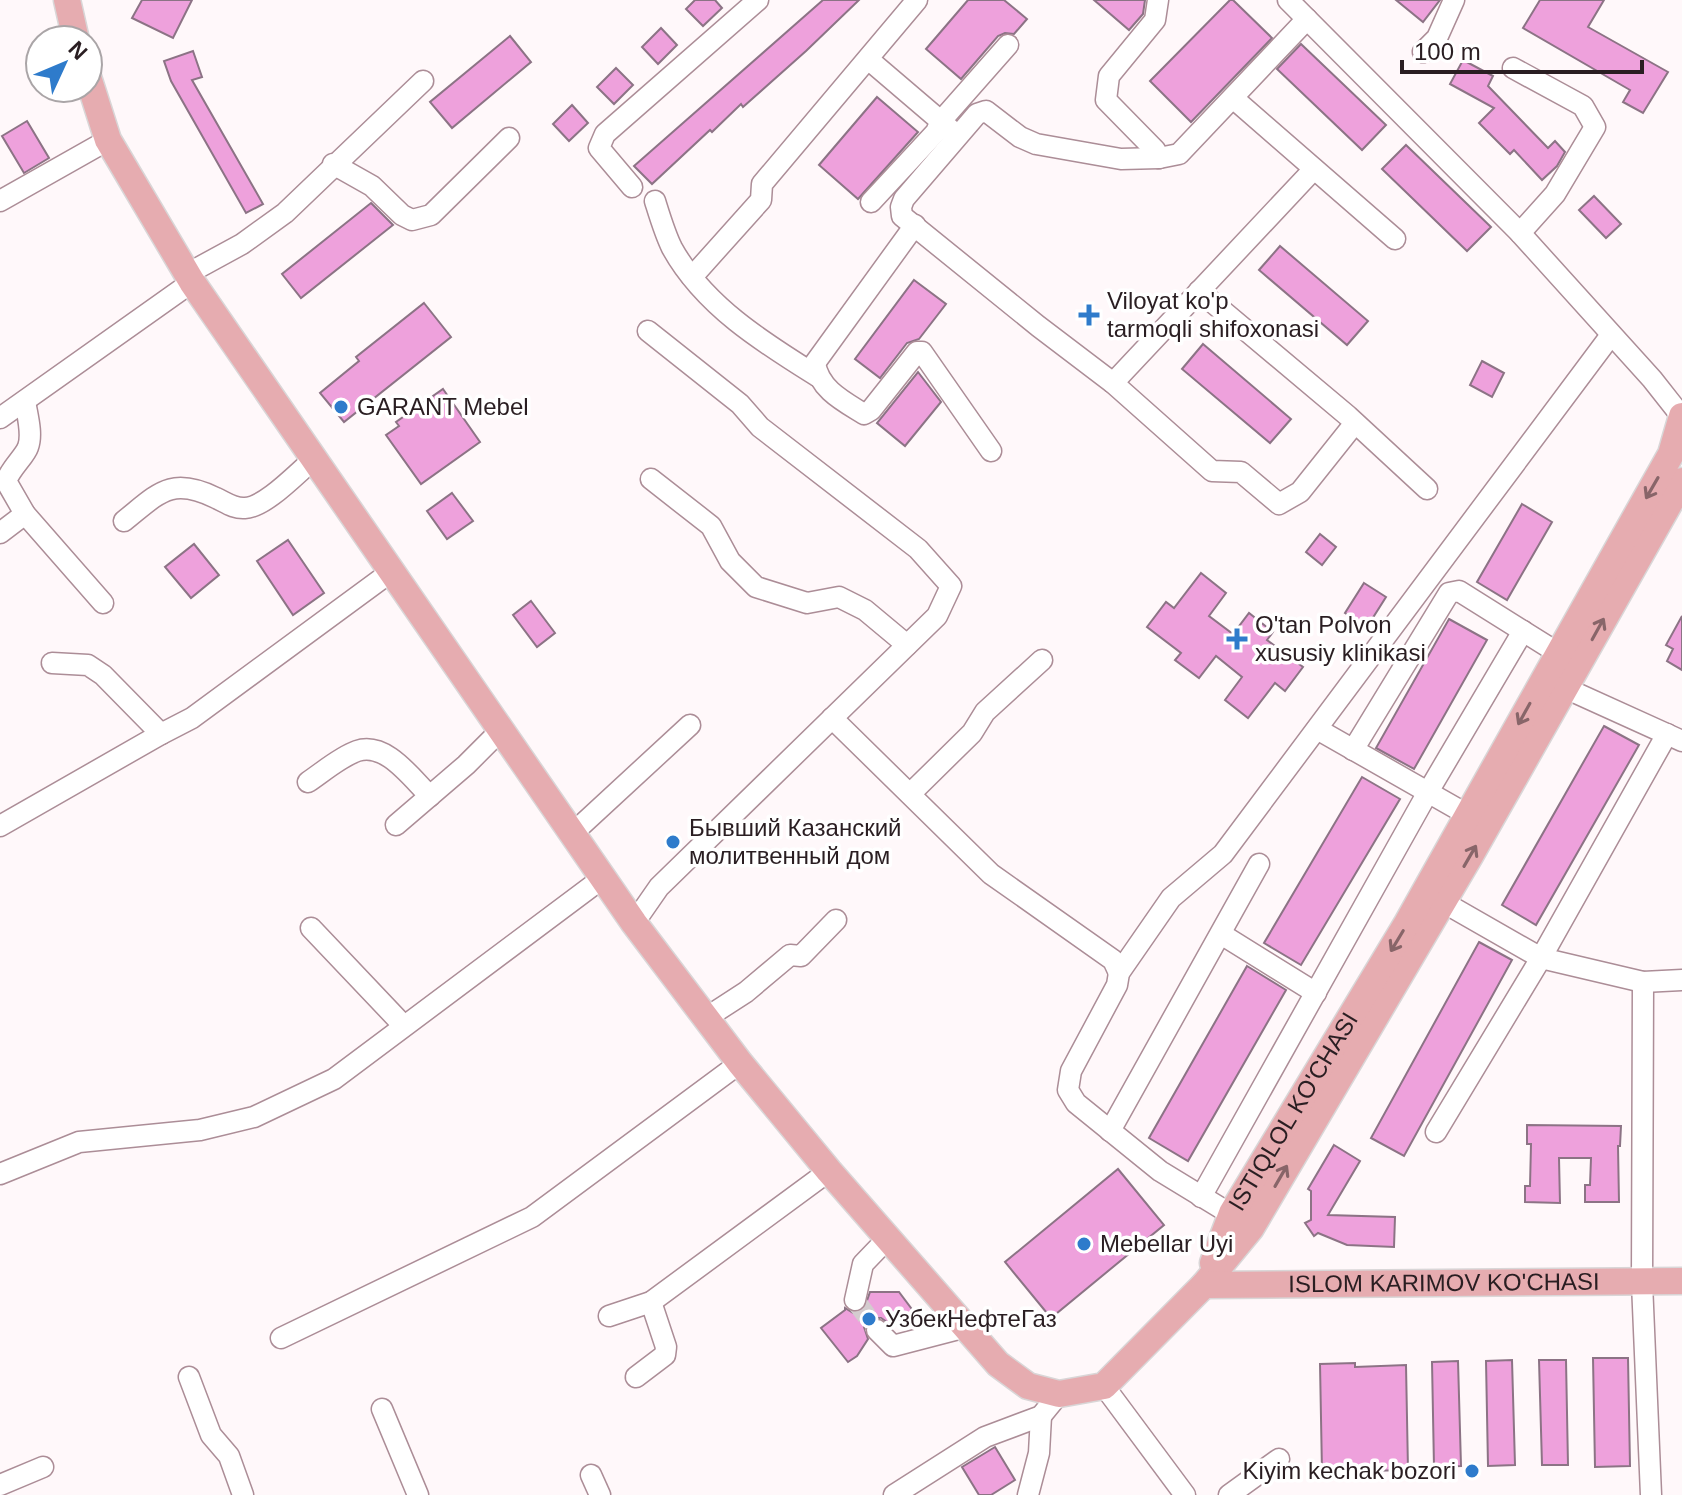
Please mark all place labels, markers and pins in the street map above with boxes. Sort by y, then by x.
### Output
place label: Viloyat ko'p tarmoqli shifoxonasi [1107,287,1319,342]
marker: Viloyat ko'p tarmoqli shifoxonasi [1078,304,1100,326]
place label: GARANT Mebel [357,393,529,420]
marker: GARANT Mebel [332,398,350,416]
place label: O'tan Polvon xususiy klinikasi [1255,611,1426,666]
marker: O'tan Polvon xususiy klinikasi [1226,628,1248,650]
place label: Бывший Казанский молитвенный дом [689,814,901,869]
marker: Бывший Казанский молитвенный дом [664,833,682,851]
place label: Mebellar Uyi [1100,1230,1233,1257]
marker: Mebellar Uyi [1075,1235,1093,1253]
place label: УзбекНефтеГаз [885,1305,1057,1332]
marker: УзбекНефтеГаз [860,1310,878,1328]
place label: Kiyim kechak bozori [1243,1457,1456,1484]
marker: Kiyim kechak bozori [1463,1462,1481,1480]

